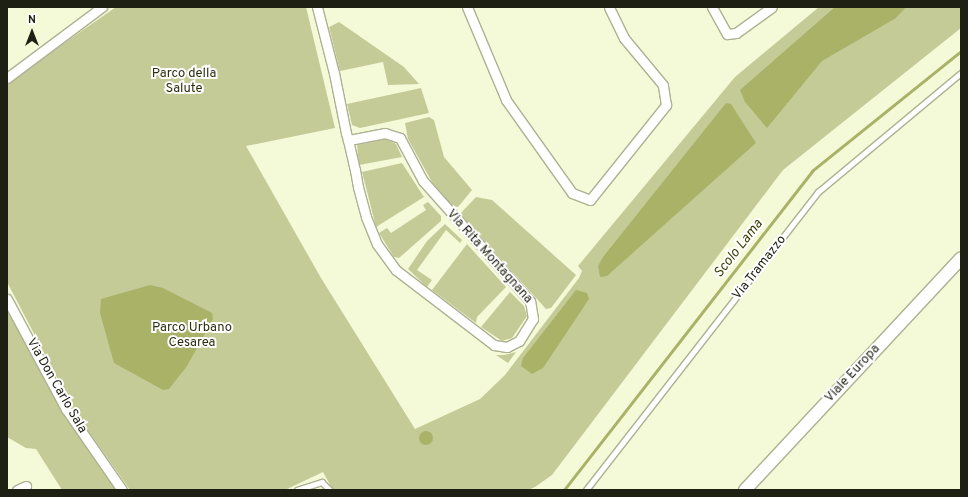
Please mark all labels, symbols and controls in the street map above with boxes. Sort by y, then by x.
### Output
north arrow [12,12,52,52]
text: N [28,13,36,27]
park label: Parco della Salute [152,67,216,98]
street label: Via Rita Montagnana [443,207,535,307]
water label: Scolo Lama [711,216,767,282]
street label: Via Tramazzo [730,232,790,304]
park label: Parco Urbano Cesarea [152,321,232,352]
street label: Via Don Carlo Sala [23,336,89,436]
street label: Viale Europa [822,342,884,406]

